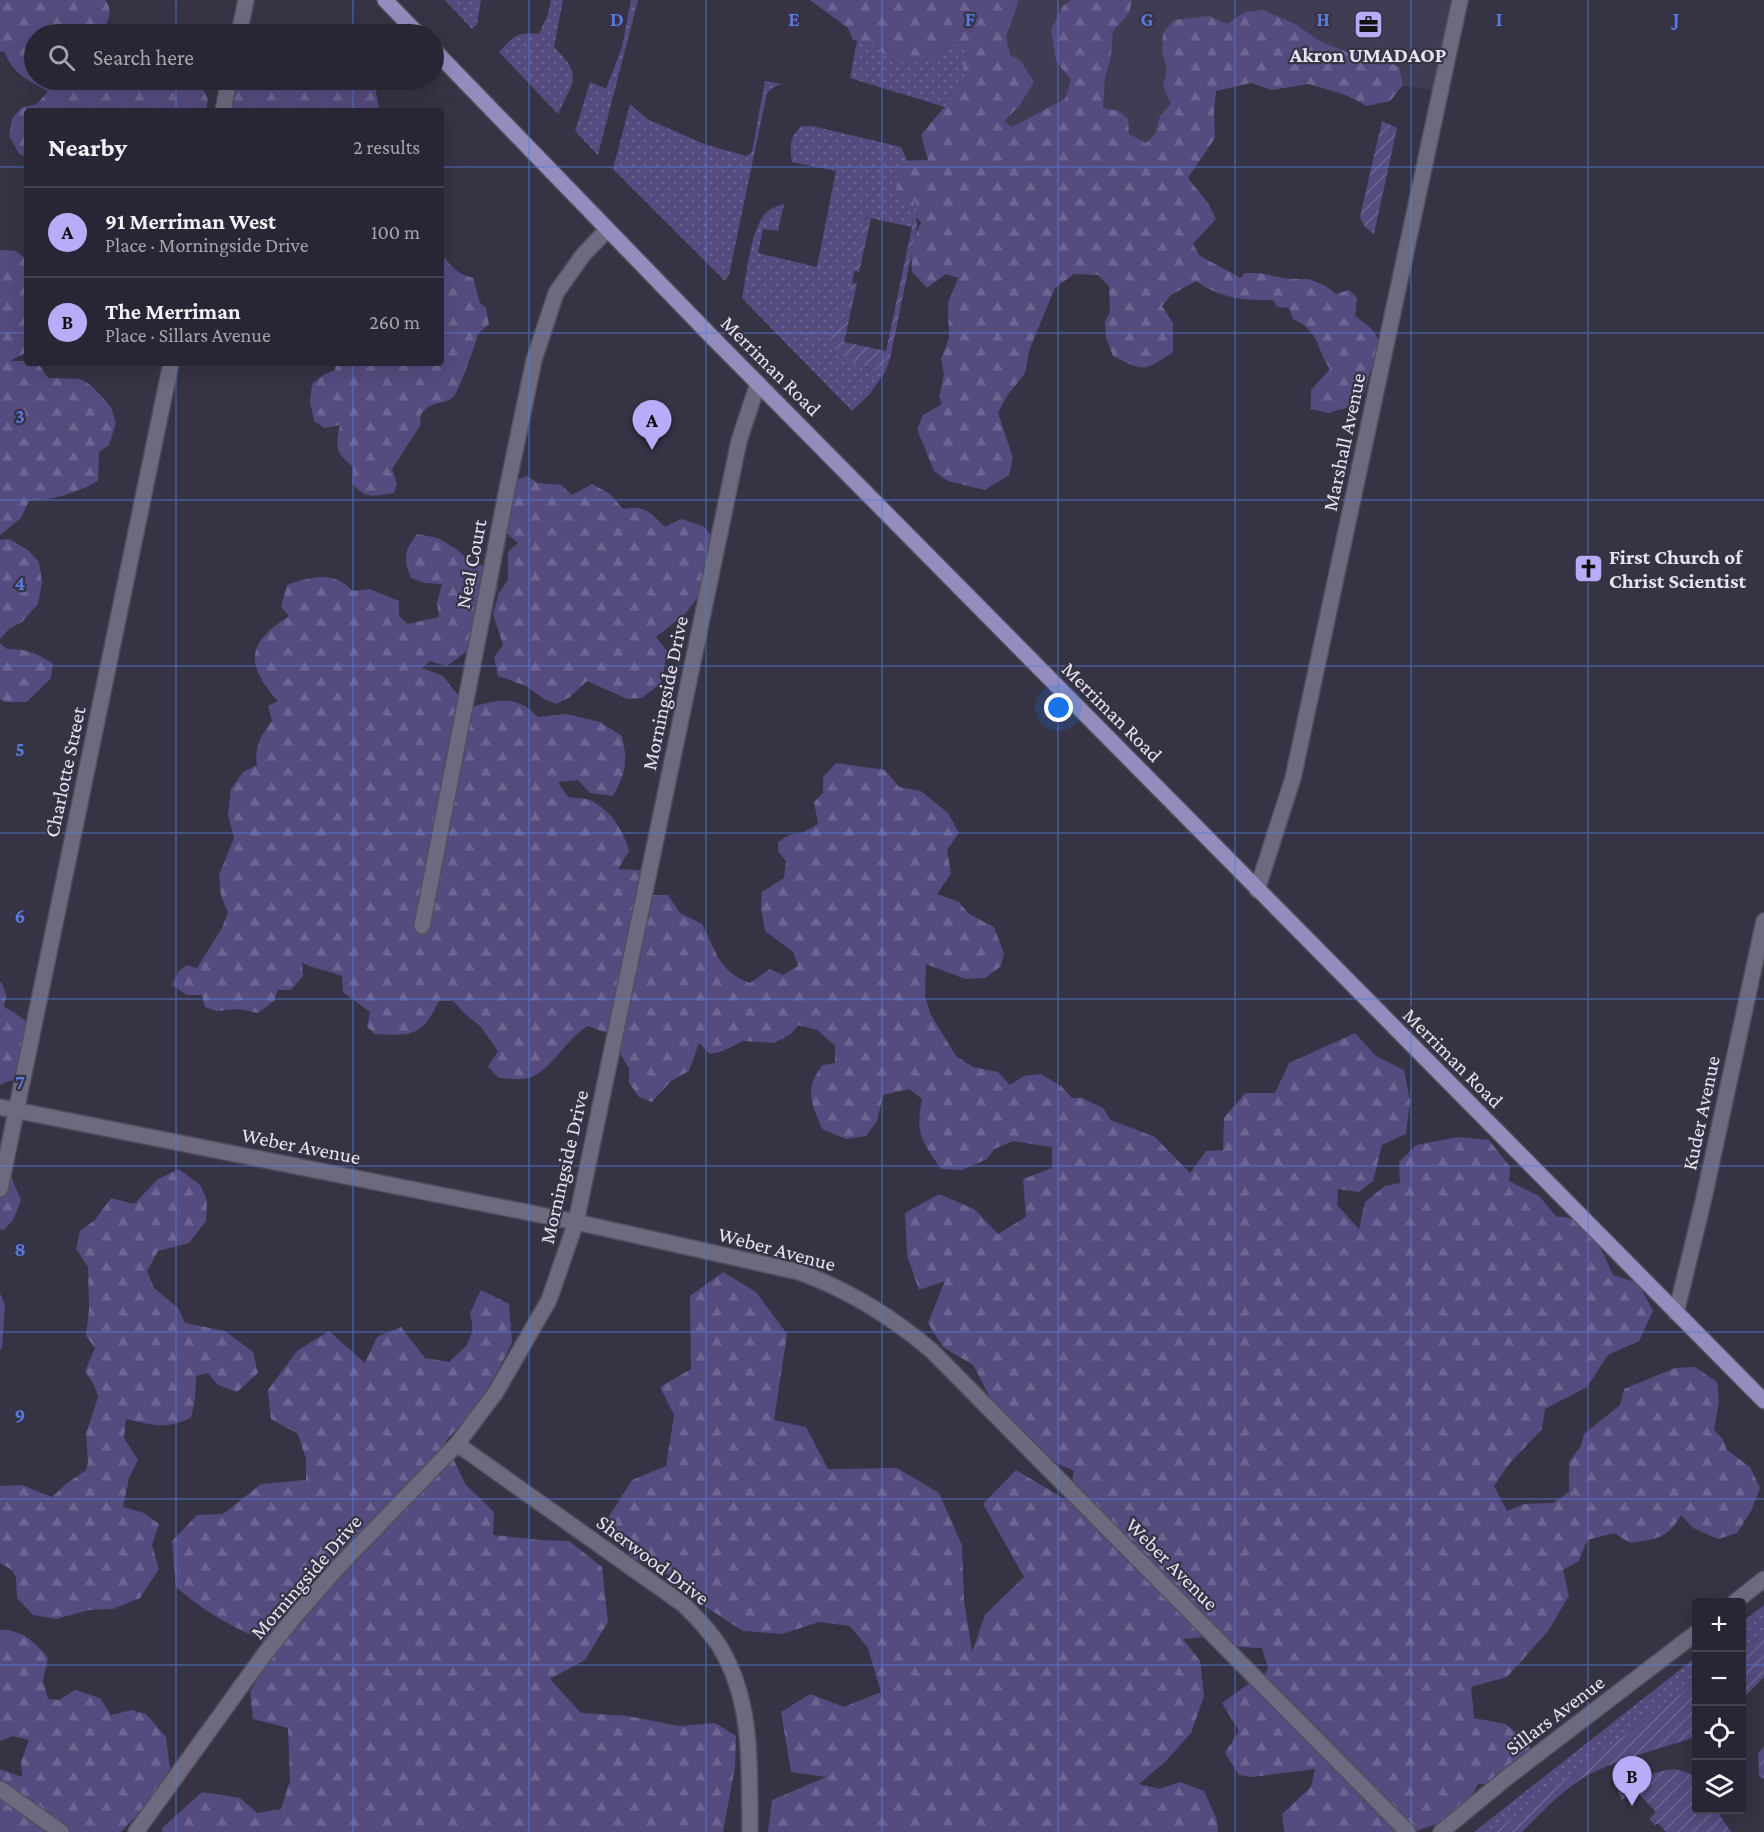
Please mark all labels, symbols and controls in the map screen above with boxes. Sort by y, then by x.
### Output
text: D [610,8,624,30]
text: E [788,8,800,30]
text: F [965,8,976,30]
text: G [1141,8,1154,30]
text: H [1316,8,1330,30]
office icon: Akron UMADAOP [1352,8,1384,40]
text: I [1496,8,1503,30]
text: J [1671,8,1680,30]
search box [24,24,444,90]
icon: search [45,41,78,74]
place label: Akron UMADAOP [1289,43,1447,67]
text: Search here [93,45,194,70]
text: Nearby [48,133,127,162]
text: 2 results [353,136,420,158]
text: 91 Merriman West [105,209,276,234]
text: A [62,221,73,243]
text: 100 m [371,221,420,243]
text: Place · Morningside Drive [105,234,308,256]
text: The Merriman [105,299,241,324]
text: B [62,311,73,333]
text: 260 m [369,311,420,333]
street label: Merriman Road [716,311,826,421]
text: Place · Sillars Avenue [105,324,271,346]
street label: Marshall Avenue [1318,371,1370,513]
pin: A [632,400,672,450]
text: 3 [15,405,25,427]
street label: Neal Court [451,516,492,611]
place label: First Church of Christ Scientist [1609,545,1747,593]
church icon: First Church of Christ Scientist [1572,553,1604,585]
text: 4 [15,572,26,594]
street label: Morningside Drive [637,614,693,772]
street label: Merriman Road [1057,657,1167,767]
your location [1044,693,1073,722]
street label: Charlotte Street [39,704,91,839]
text: 5 [15,738,25,760]
text: 6 [15,905,25,927]
street label: Merriman Road [1398,1003,1508,1113]
street label: Kuder Avenue [1677,1054,1725,1172]
text: 7 [15,1071,25,1093]
street label: Morningside Drive [535,1088,593,1246]
street label: Weber Avenue [239,1123,363,1169]
street label: Weber Avenue [716,1222,838,1276]
text: 8 [14,1238,26,1260]
text: 9 [15,1404,25,1426]
street label: Morningside Drive [245,1510,367,1644]
street label: Sherwood Drive [592,1510,714,1610]
street label: Weber Avenue [1121,1513,1223,1615]
map controls [1692,1598,1746,1814]
button: + [1692,1598,1746,1652]
button: − [1692,1652,1746,1706]
street label: Sillars Avenue [1501,1670,1609,1760]
button: locate [1692,1706,1746,1760]
pin: B [1612,1756,1652,1806]
button: layers [1692,1760,1746,1814]

